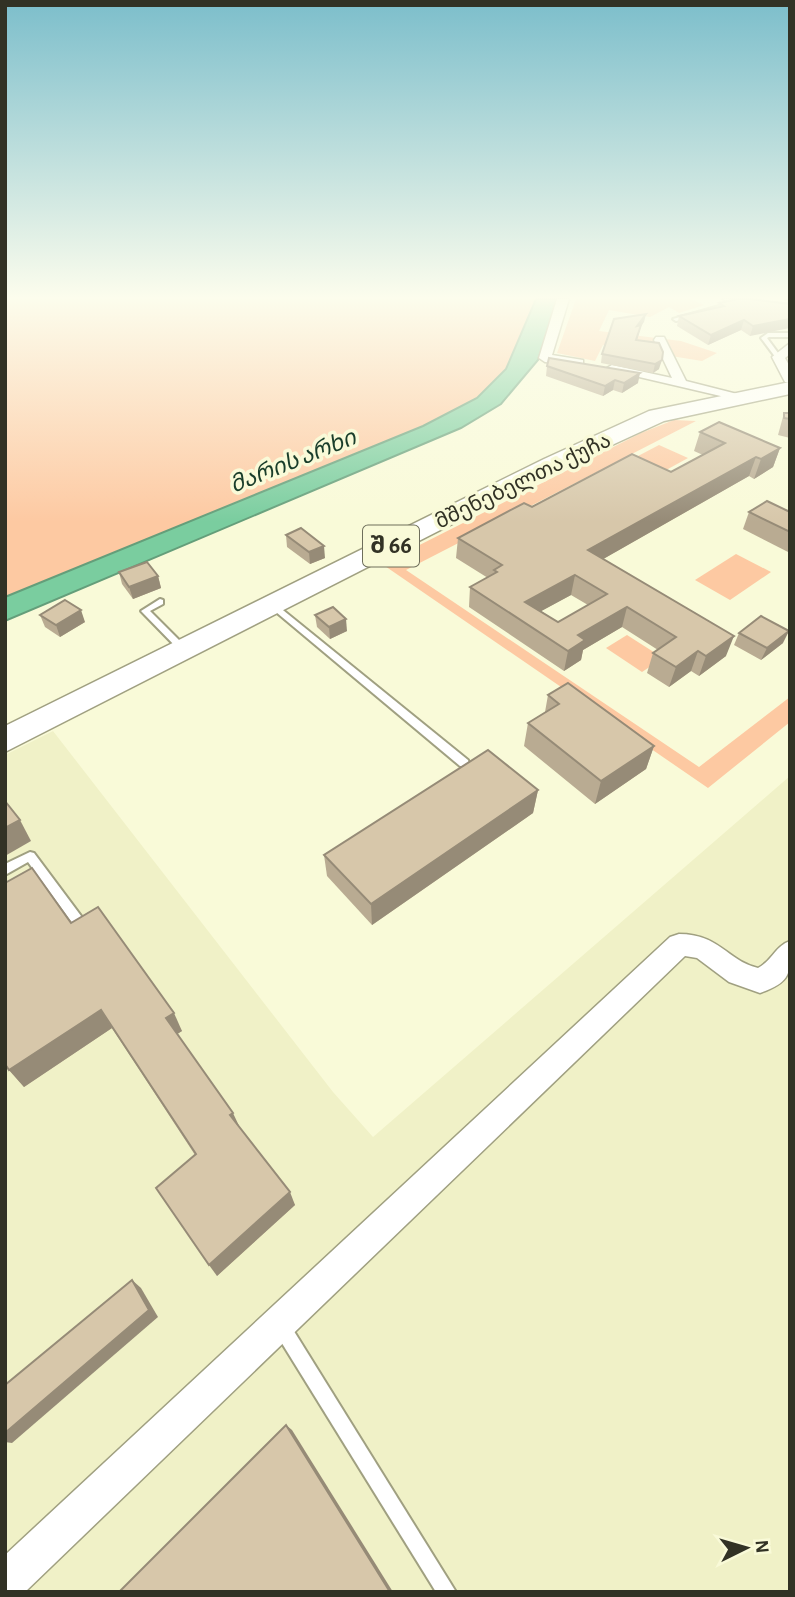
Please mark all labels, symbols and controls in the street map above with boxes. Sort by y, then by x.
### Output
water label: მარის არხი [227,426,360,498]
street label: მშენებელთა ქუჩა [432,429,615,534]
road number: შ 66 [363,526,419,566]
north arrow [711,1513,781,1583]
text: N [751,1539,771,1554]

